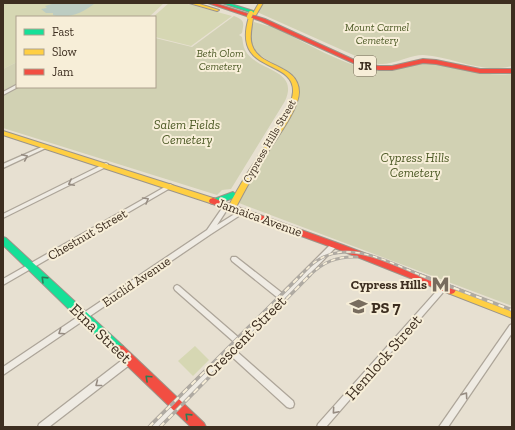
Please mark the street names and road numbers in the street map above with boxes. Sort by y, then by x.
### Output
road number: JR [354,56,376,76]
street label: Cypress Hills Street [240,96,299,185]
street label: Jamaica Avenue [215,195,304,240]
street label: Chestnut Street [45,206,130,263]
street label: Euclid Avenue [99,253,173,310]
street label: Crescent Street [201,292,290,381]
street label: Etna Street [66,299,135,367]
street label: Hemlock Street [341,311,426,404]

